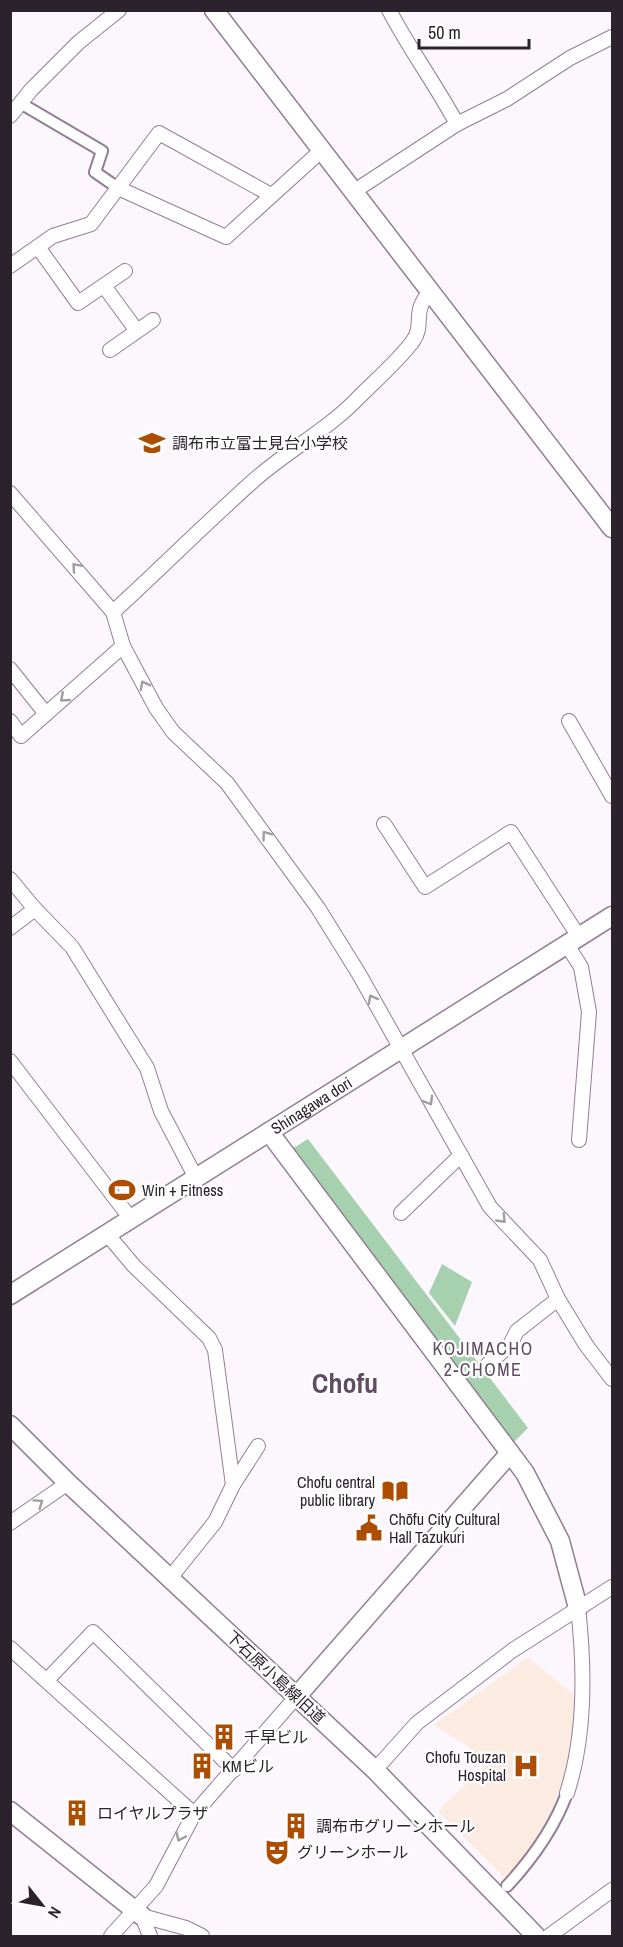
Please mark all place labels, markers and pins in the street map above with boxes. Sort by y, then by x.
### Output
school or university icon: 調布市立富士見台小学校 [137,428,167,458]
place label: 調布市立富士見台小学校 [172,432,348,454]
sports icon: Win + Fitness [107,1175,137,1205]
place label: Win + Fitness [142,1179,223,1201]
place label: Chofu central public library [297,1471,375,1511]
library icon: Chofu central public library [380,1476,410,1506]
place label: Chōfu City Cultural Hall Tazukuri [389,1508,500,1548]
public building icon: Chōfu City Cultural Hall Tazukuri [354,1513,384,1543]
building icon: 千早ビル [209,1722,239,1752]
place label: 千早ビル [244,1726,308,1748]
place label: Chofu Touzan Hospital [425,1746,506,1786]
building icon: KMビル [187,1751,217,1781]
hospital icon: Chofu Touzan Hospital [511,1751,541,1781]
place label: KMビル [222,1755,274,1777]
building icon: ロイヤルプラザ [62,1798,92,1828]
place label: ロイヤルプラザ [97,1802,209,1824]
building icon: 調布市グリーンホール [281,1811,311,1841]
place label: 調布市グリーンホール [316,1815,475,1837]
theatre icon: グリーンホール [262,1837,292,1867]
place label: グリーンホール [297,1841,408,1863]

